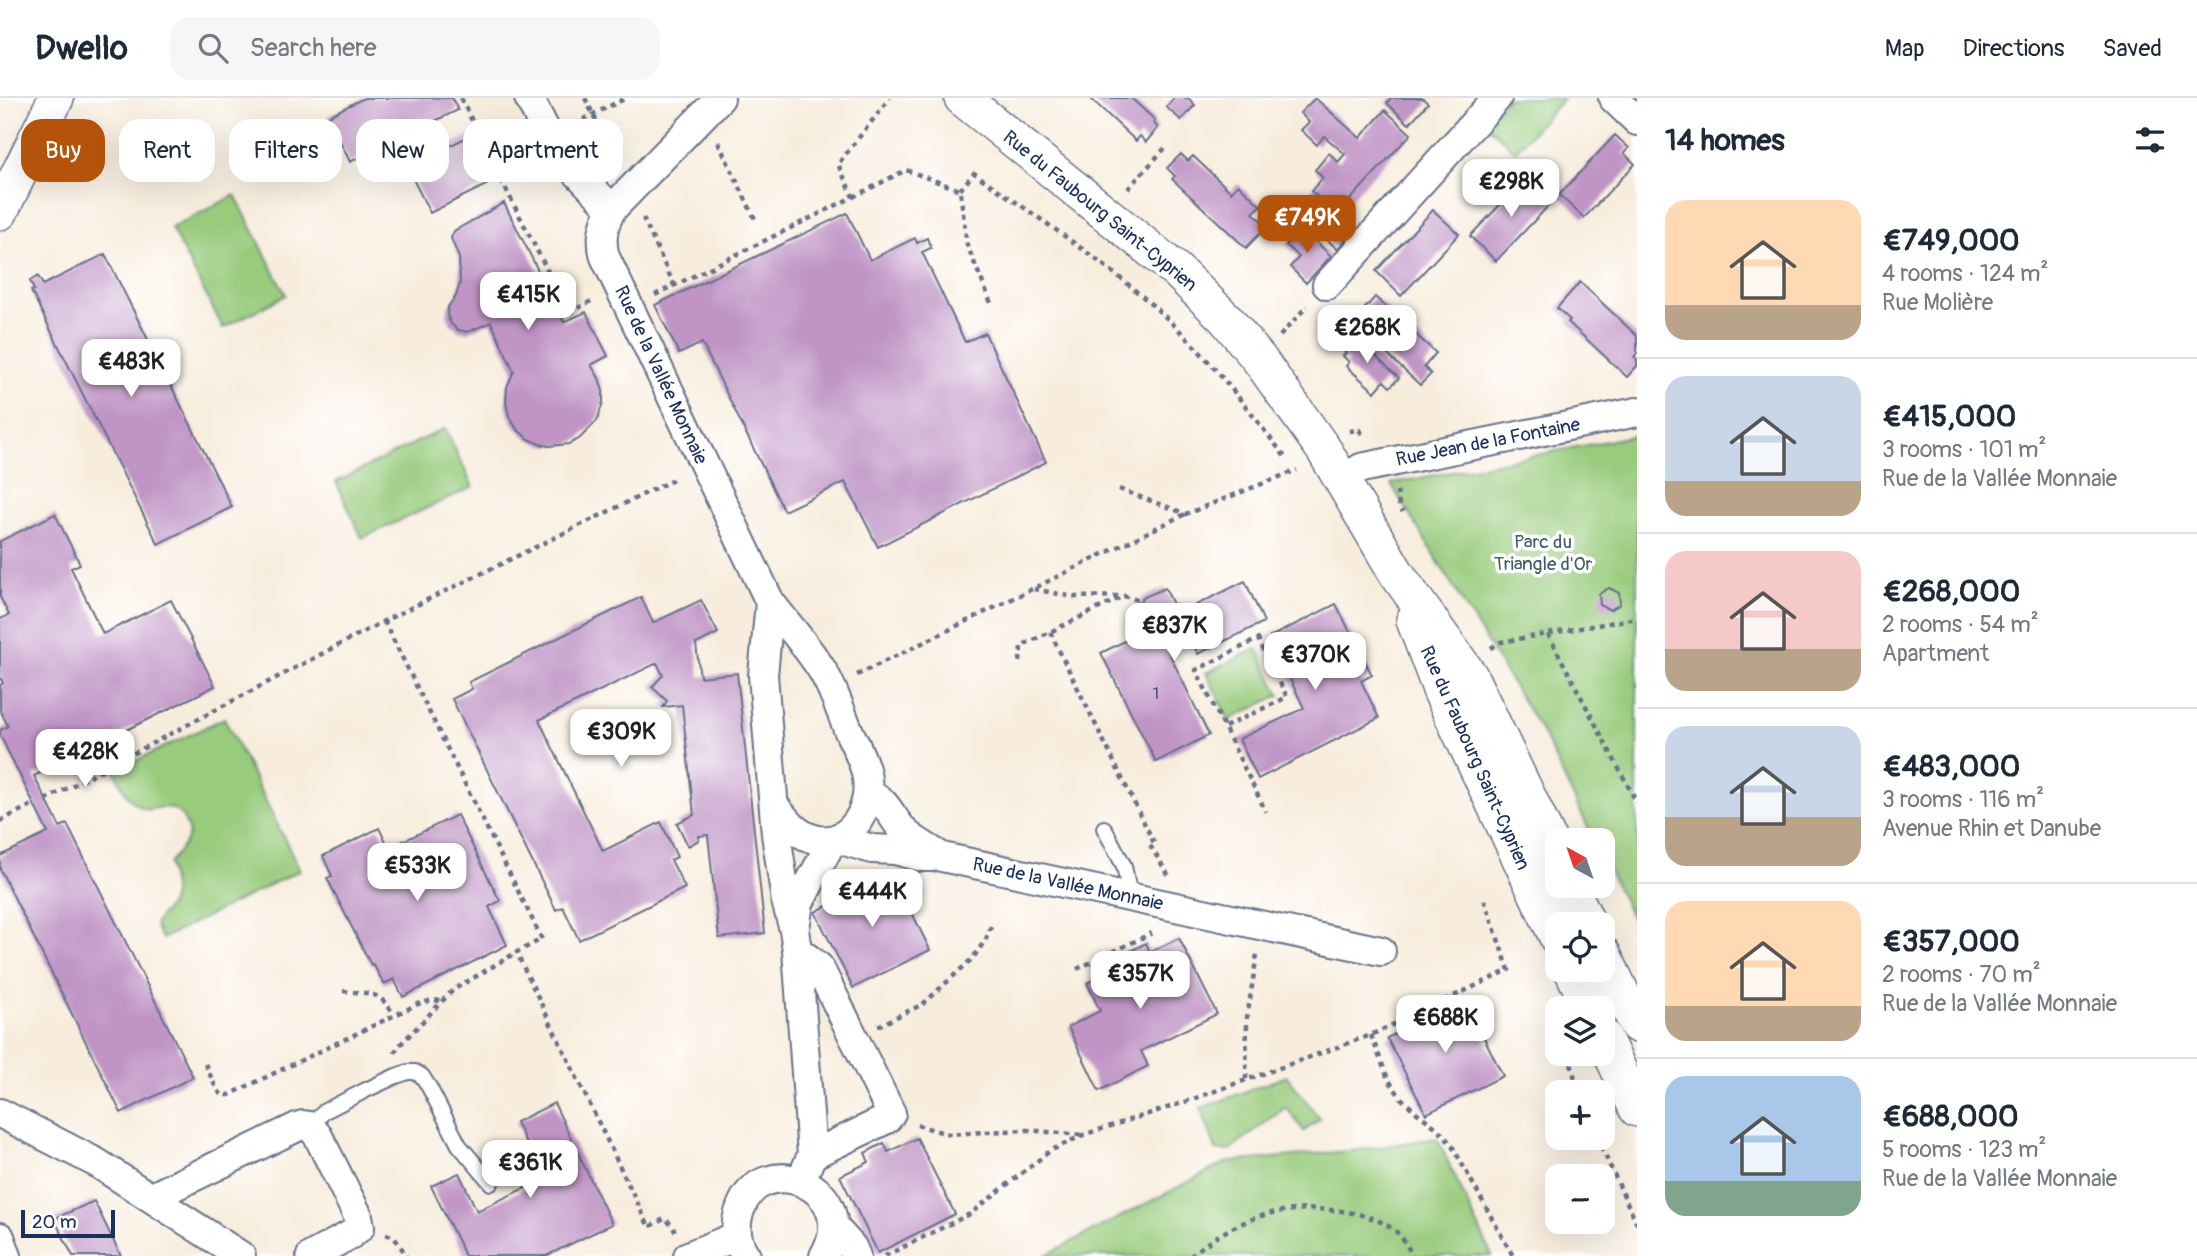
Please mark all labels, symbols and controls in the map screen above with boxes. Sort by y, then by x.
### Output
search box [170,17,660,80]
text: Dwello [35,28,128,69]
icon: search [194,29,232,67]
text: Search here [250,32,377,64]
text: Map [1885,34,1925,63]
text: Directions [1963,34,2064,63]
text: Saved [2102,34,2162,63]
chip: Buy [21,119,105,182]
chip: Rent [119,119,215,182]
chip: Filters [229,119,342,182]
chip: New [356,119,449,182]
chip: Apartment [463,119,623,182]
icon: filters [2131,121,2169,159]
text: 14 homes [1665,122,1785,159]
street label: Rue du Faubourg Saint-Cyprien [998,125,1202,297]
pin: €298K [1462,159,1560,219]
text: €298K [1478,167,1544,196]
pin: €749K [1258,195,1356,255]
text: €749K [1274,203,1340,232]
text: €749,000 [1882,222,2020,259]
icon: home [1721,228,1805,312]
text: 4 rooms · 124 m² [1882,259,2048,288]
pin: €415K [479,272,577,332]
text: €415K [496,280,560,309]
street label: Rue de la Vallée Monnaie [609,282,713,469]
text: Rue Molière [1882,288,1993,317]
pin: €268K [1318,306,1416,365]
text: €268K [1334,313,1400,342]
pin: €483K [82,340,180,399]
text: €483K [98,347,164,376]
text: €415,000 [1882,398,2016,435]
icon: home [1721,404,1805,488]
street label: Rue Jean de la Fontaine [1394,412,1583,472]
text: 3 rooms · 101 m² [1882,435,2046,464]
text: Rue de la Vallée Monnaie [1882,464,2117,493]
park label: Parc du Triangle d'Or [1494,530,1593,576]
text: €268,000 [1882,573,2020,610]
icon: home [1721,579,1805,663]
pin: €837K [1125,603,1223,663]
text: 2 rooms · 54 m² [1882,610,2039,639]
text: €837K [1141,611,1207,640]
pin: €370K [1266,632,1364,692]
text: Apartment [1882,639,1989,668]
text: €370K [1280,640,1350,669]
street label: Rue du Faubourg Saint-Cyprien [1415,642,1535,874]
house number: 1 [1153,684,1159,704]
pin: €309K [572,710,670,769]
text: €309K [586,717,656,746]
pin: €428K [36,730,134,789]
text: €428K [52,737,118,766]
text: €483,000 [1882,748,2020,785]
icon: home [1721,754,1805,838]
text: 3 rooms · 116 m² [1882,785,2044,814]
text: Avenue Rhin et Danube [1882,814,2101,843]
north arrow [1545,828,1615,898]
map controls [1545,828,1615,1234]
pin: €533K [368,844,466,903]
text: €533K [383,851,451,880]
street label: Rue de la Vallée Monnaie [971,852,1166,916]
pin: €444K [823,870,921,929]
text: €444K [837,877,907,906]
button: locate [1545,912,1615,982]
text: €357,000 [1882,923,2020,960]
icon: home [1721,929,1805,1013]
pin: €357K [1091,951,1189,1011]
text: €357K [1107,959,1173,988]
text: 2 rooms · 70 m² [1882,960,2041,989]
text: Rue de la Vallée Monnaie [1882,989,2117,1018]
pin: €688K [1396,996,1494,1055]
button: layers [1545,996,1615,1066]
text: €688K [1412,1003,1478,1032]
button: + [1545,1080,1615,1150]
text: €688,000 [1882,1098,2019,1135]
icon: home [1721,1104,1805,1188]
text: 5 rooms · 123 m² [1882,1135,2046,1164]
pin: €361K [481,1140,579,1200]
text: €361K [498,1148,562,1177]
button: − [1545,1164,1615,1234]
text: Rue de la Vallée Monnaie [1882,1164,2117,1193]
scale bar [21,1207,116,1239]
text: 20 m [32,1210,77,1234]

